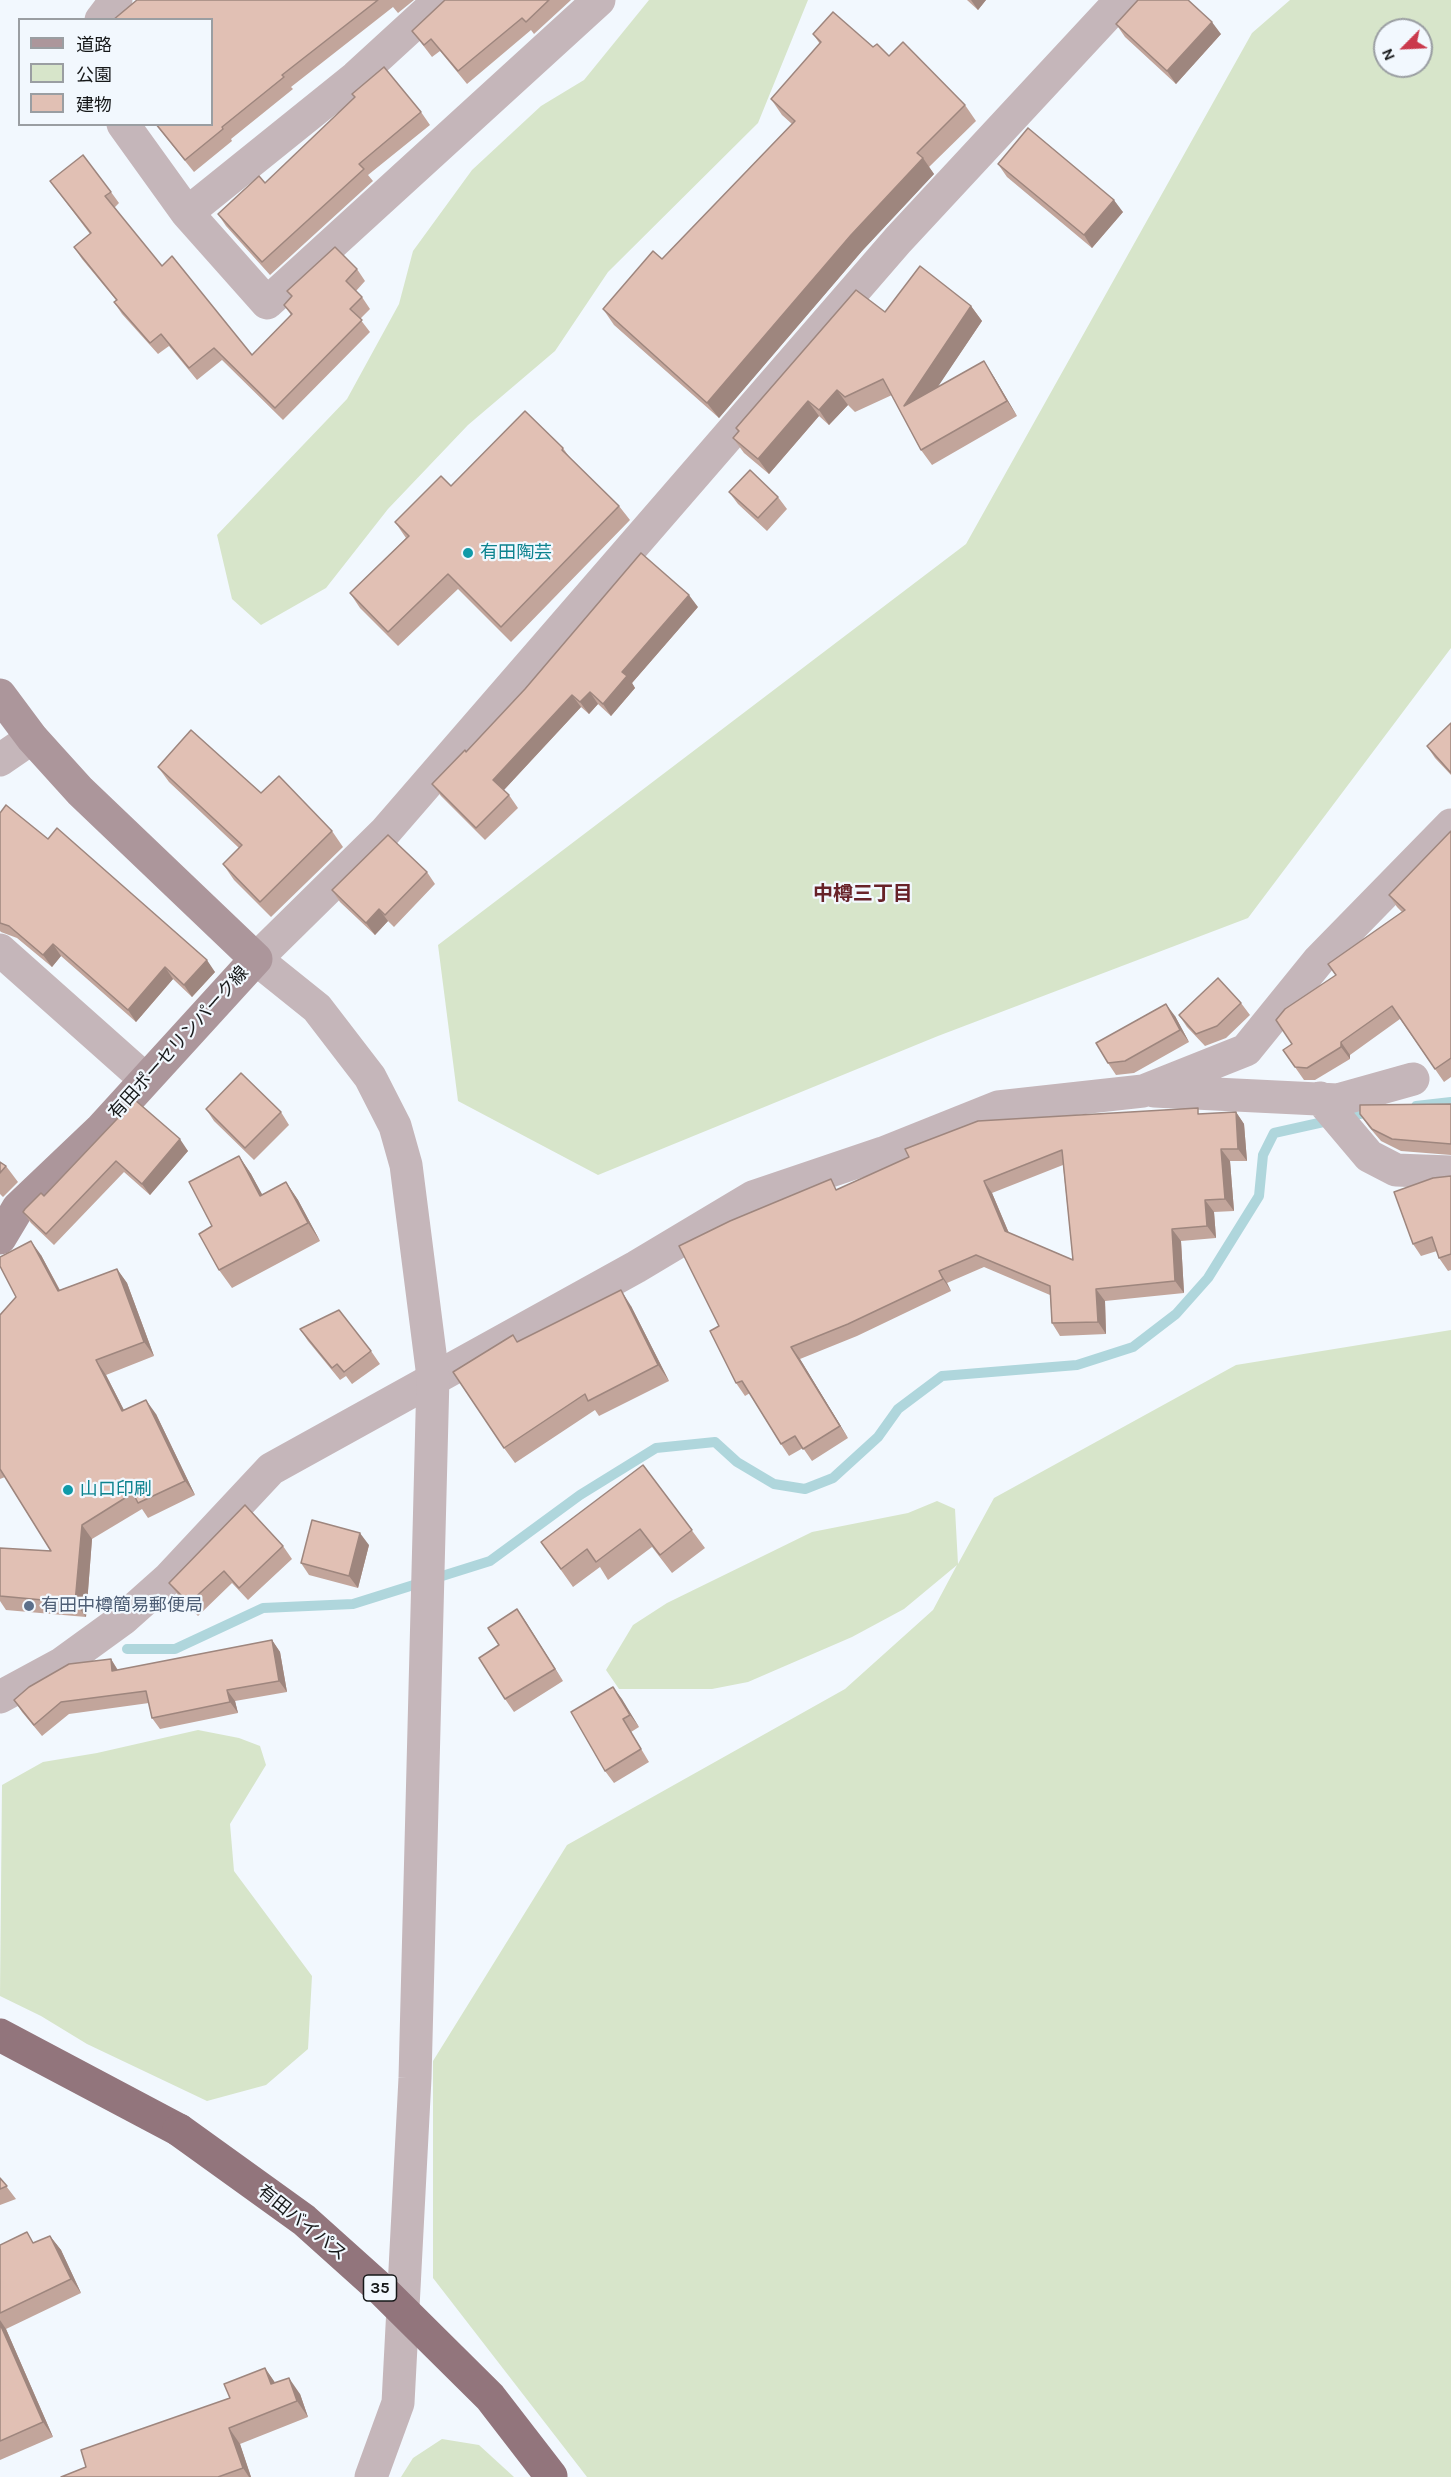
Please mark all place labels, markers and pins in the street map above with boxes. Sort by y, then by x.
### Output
place label: 有田陶芸 [480,542,552,564]
marker: 有田陶芸 [461,546,475,560]
place label: 山口印刷 [80,1479,152,1501]
marker: 山口印刷 [61,1483,75,1497]
place label: 有田中樽簡易郵便局 [41,1595,203,1617]
marker: 有田中樽簡易郵便局 [22,1599,36,1613]

